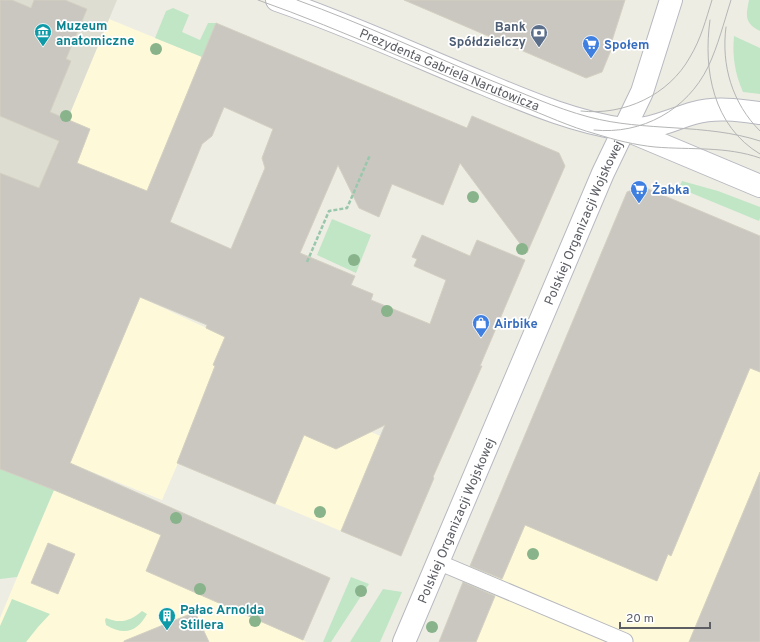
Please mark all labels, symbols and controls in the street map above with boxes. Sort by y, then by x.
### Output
place label: Muzeum anatomiczne [56,19,134,50]
place label: Bank Spółdzielczy [449,20,527,51]
museum icon: Muzeum anatomiczne [33,22,53,47]
bank icon: Bank Spółdzielczy [529,23,549,48]
street label: Prezydenta Gabriela Narutowicza [357,26,541,115]
supermarket icon: Społem [581,34,601,59]
place label: Społem [604,38,649,54]
street label: Polskiej Organizacji Wojskowej [542,138,627,308]
supermarket icon: Żabka [629,179,649,204]
place label: Żabka [652,182,689,199]
shop icon: Airbike [471,313,491,338]
place label: Airbike [494,317,538,333]
street label: Polskiej Organizacji Wojskowej [415,436,500,606]
place label: Pałac Arnolda Stillera [180,603,264,634]
scale bar [620,604,710,630]
building icon: Pałac Arnolda Stillera [157,606,177,631]
text: 20 m [626,611,654,627]

